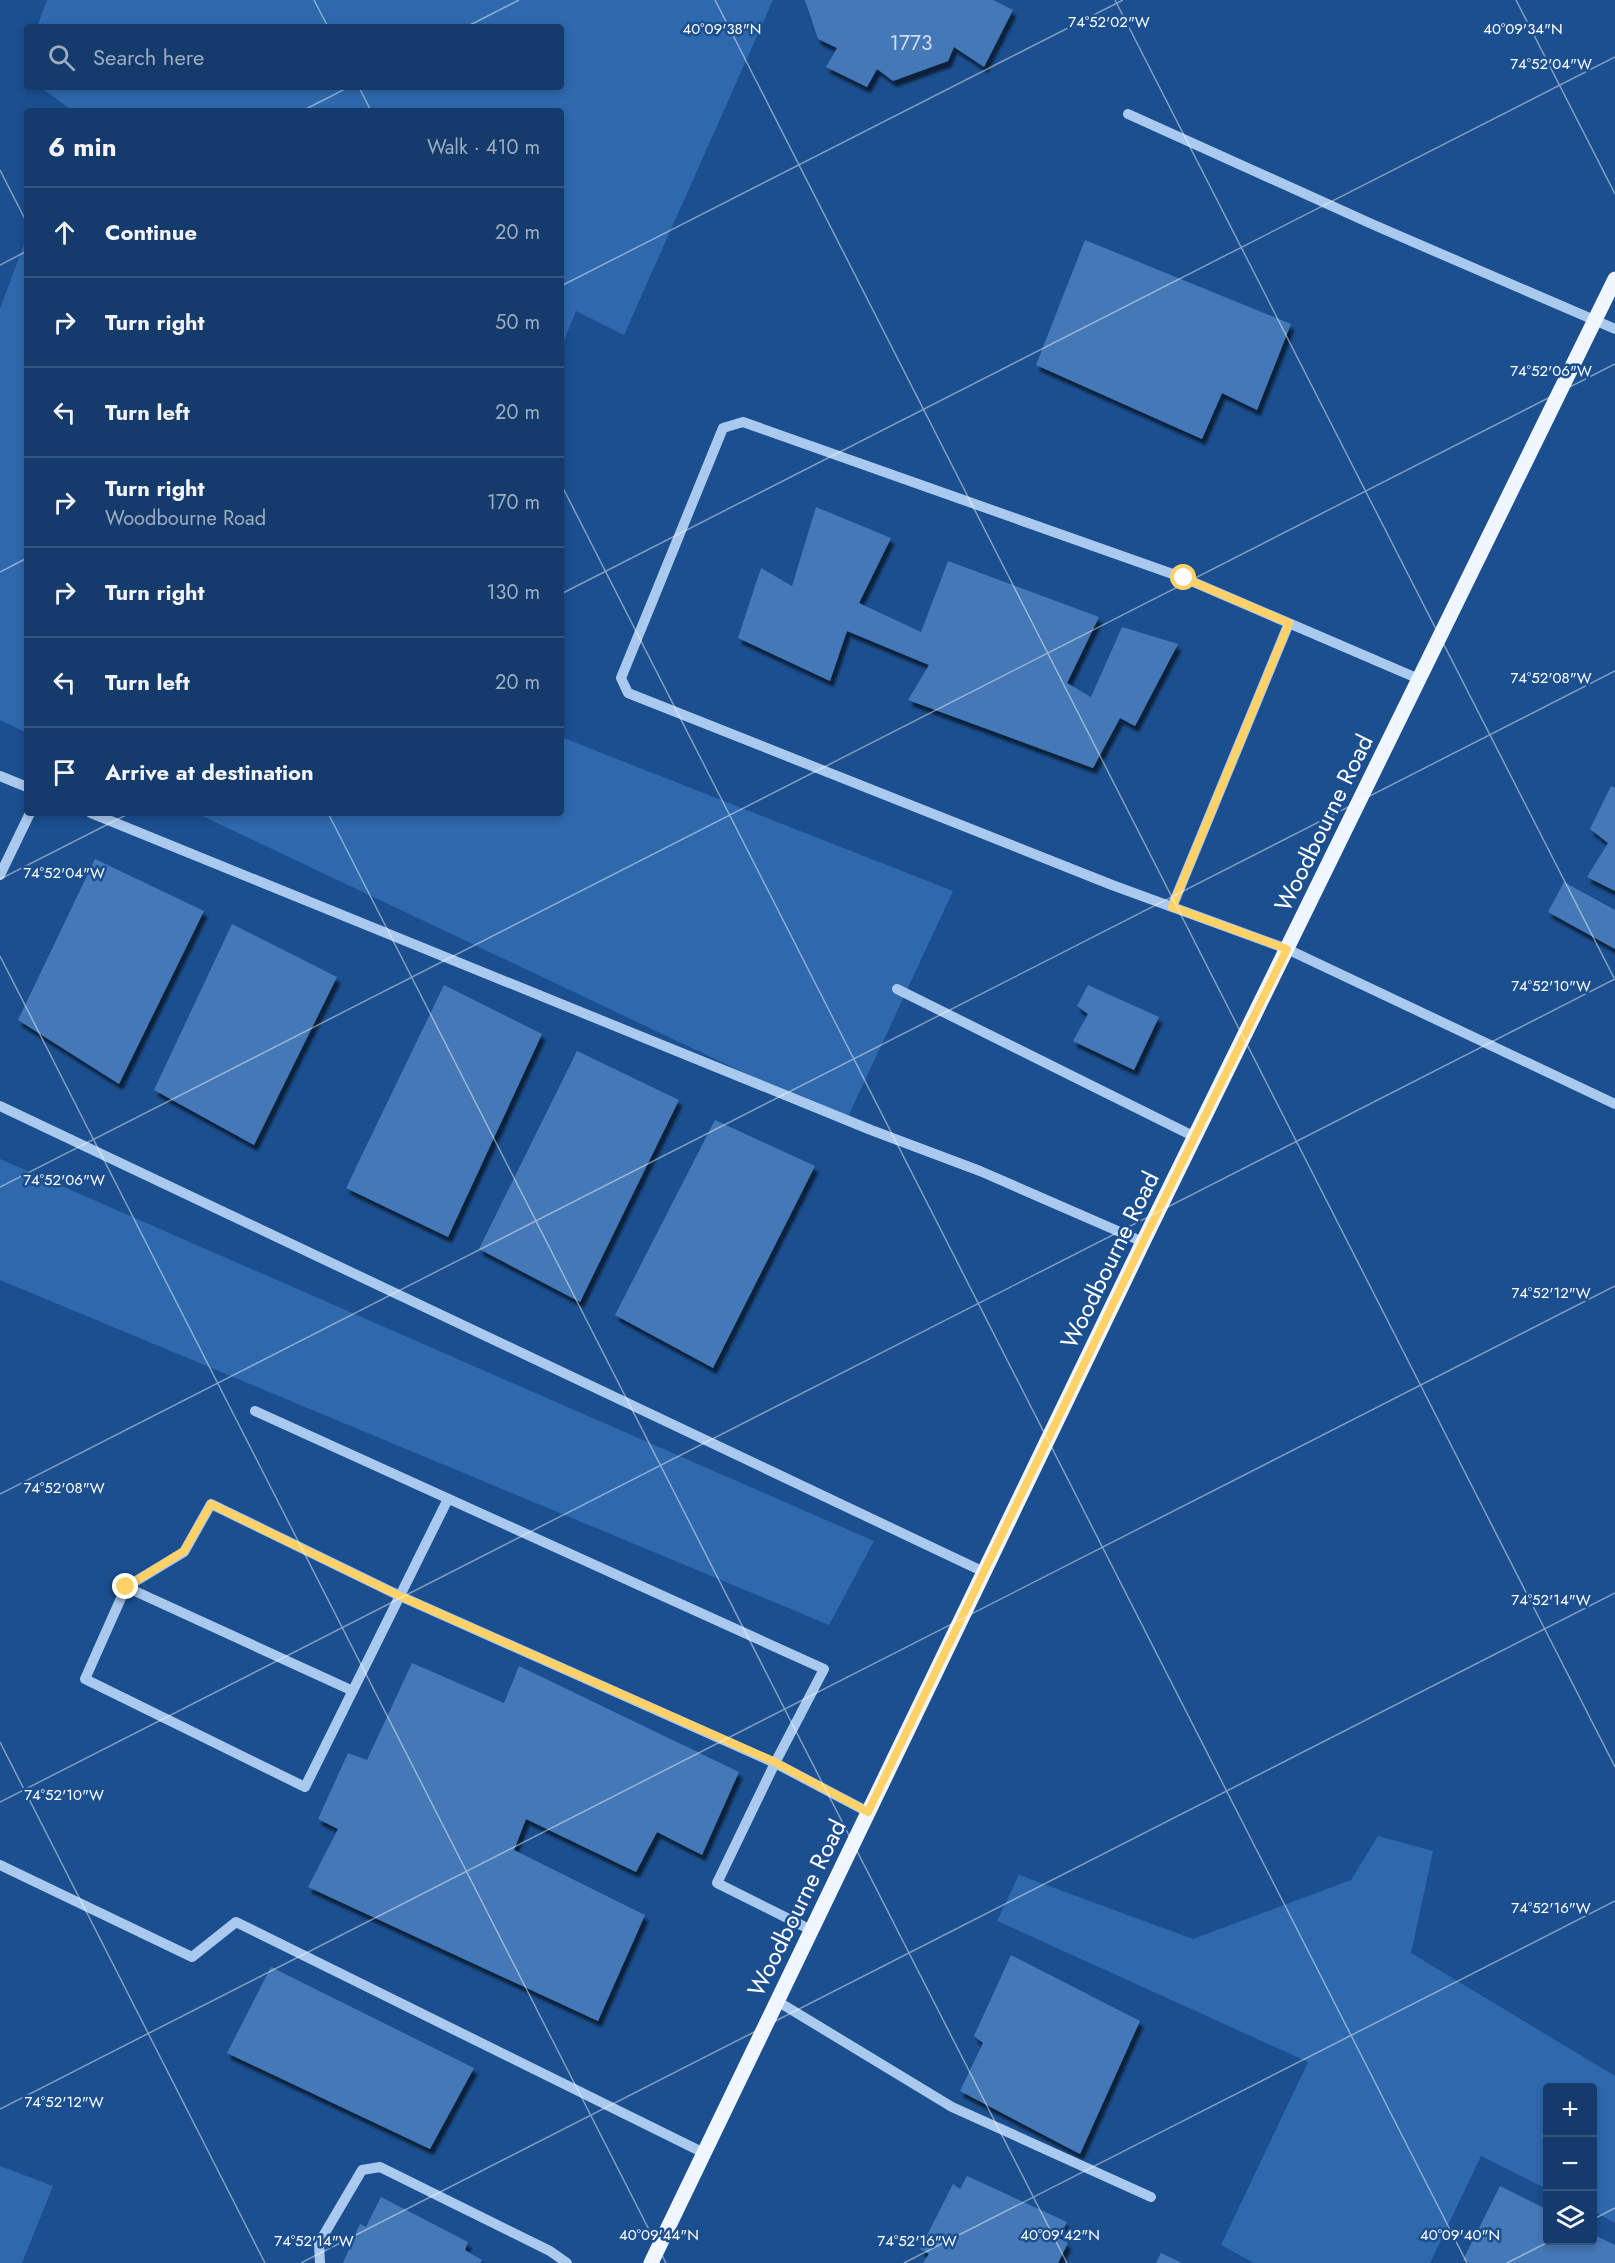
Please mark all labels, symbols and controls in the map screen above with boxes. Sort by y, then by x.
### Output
text: 74°52'02"W [1068,11,1150,33]
text: 40°09'38"N [683,18,761,40]
text: 40°09'34"N [1483,18,1563,40]
search box [24,24,564,90]
house number: 1773 [890,28,932,58]
icon: search [45,41,78,74]
text: Search here [93,41,204,73]
text: 74°52'04"W [1510,53,1592,75]
text: 6 min [48,128,117,166]
text: Walk · 410 m [427,133,540,162]
icon: ahead [48,216,81,249]
text: Continue [105,216,197,248]
text: 20 m [495,218,540,247]
icon: right [48,306,81,339]
text: Turn right [105,306,205,338]
text: 50 m [495,308,540,337]
text: 74°52'06"W [1510,360,1592,382]
icon: left [48,396,81,429]
text: Turn left [105,396,190,428]
text: 20 m [495,398,540,427]
text: Turn right [105,472,205,504]
icon: right [48,486,81,519]
text: 170 m [487,488,540,517]
text: Woodbourne Road [105,504,266,533]
route start [1170,564,1196,590]
icon: right [48,576,81,609]
text: Turn right [105,576,205,608]
text: 130 m [486,578,540,607]
icon: left [48,666,81,699]
text: Turn left [105,666,190,698]
text: 74°52'08"W [1510,667,1592,689]
text: 20 m [495,668,540,697]
street label: Woodbourne Road [1265,728,1382,917]
icon: arrive [48,756,81,789]
text: Arrive at destination [105,756,314,788]
text: 74°52'04"W [23,862,105,884]
text: 74°52'10"W [1511,975,1591,997]
street label: Woodbourne Road [1051,1165,1168,1354]
text: 74°52'06"W [23,1169,105,1191]
text: 74°52'12"W [1511,1282,1591,1304]
text: 74°52'08"W [23,1477,105,1499]
route end [112,1573,138,1599]
text: 74°52'14"W [1511,1589,1591,1611]
text: 74°52'10"W [24,1784,104,1806]
street label: Woodbourne Road [738,1813,855,2002]
text: 74°52'16"W [1511,1897,1591,1919]
map controls [1543,2083,1597,2245]
button: + [1543,2083,1597,2137]
text: 74°52'12"W [24,2091,104,2113]
button: − [1543,2137,1597,2191]
button: layers [1543,2191,1597,2245]
text: 40°09'44"N [619,2224,699,2246]
text: 40°09'42"N [1020,2224,1100,2246]
text: 40°09'40"N [1420,2224,1500,2246]
text: 74°52'14"W [274,2230,354,2252]
text: 74°52'16"W [877,2230,957,2252]

